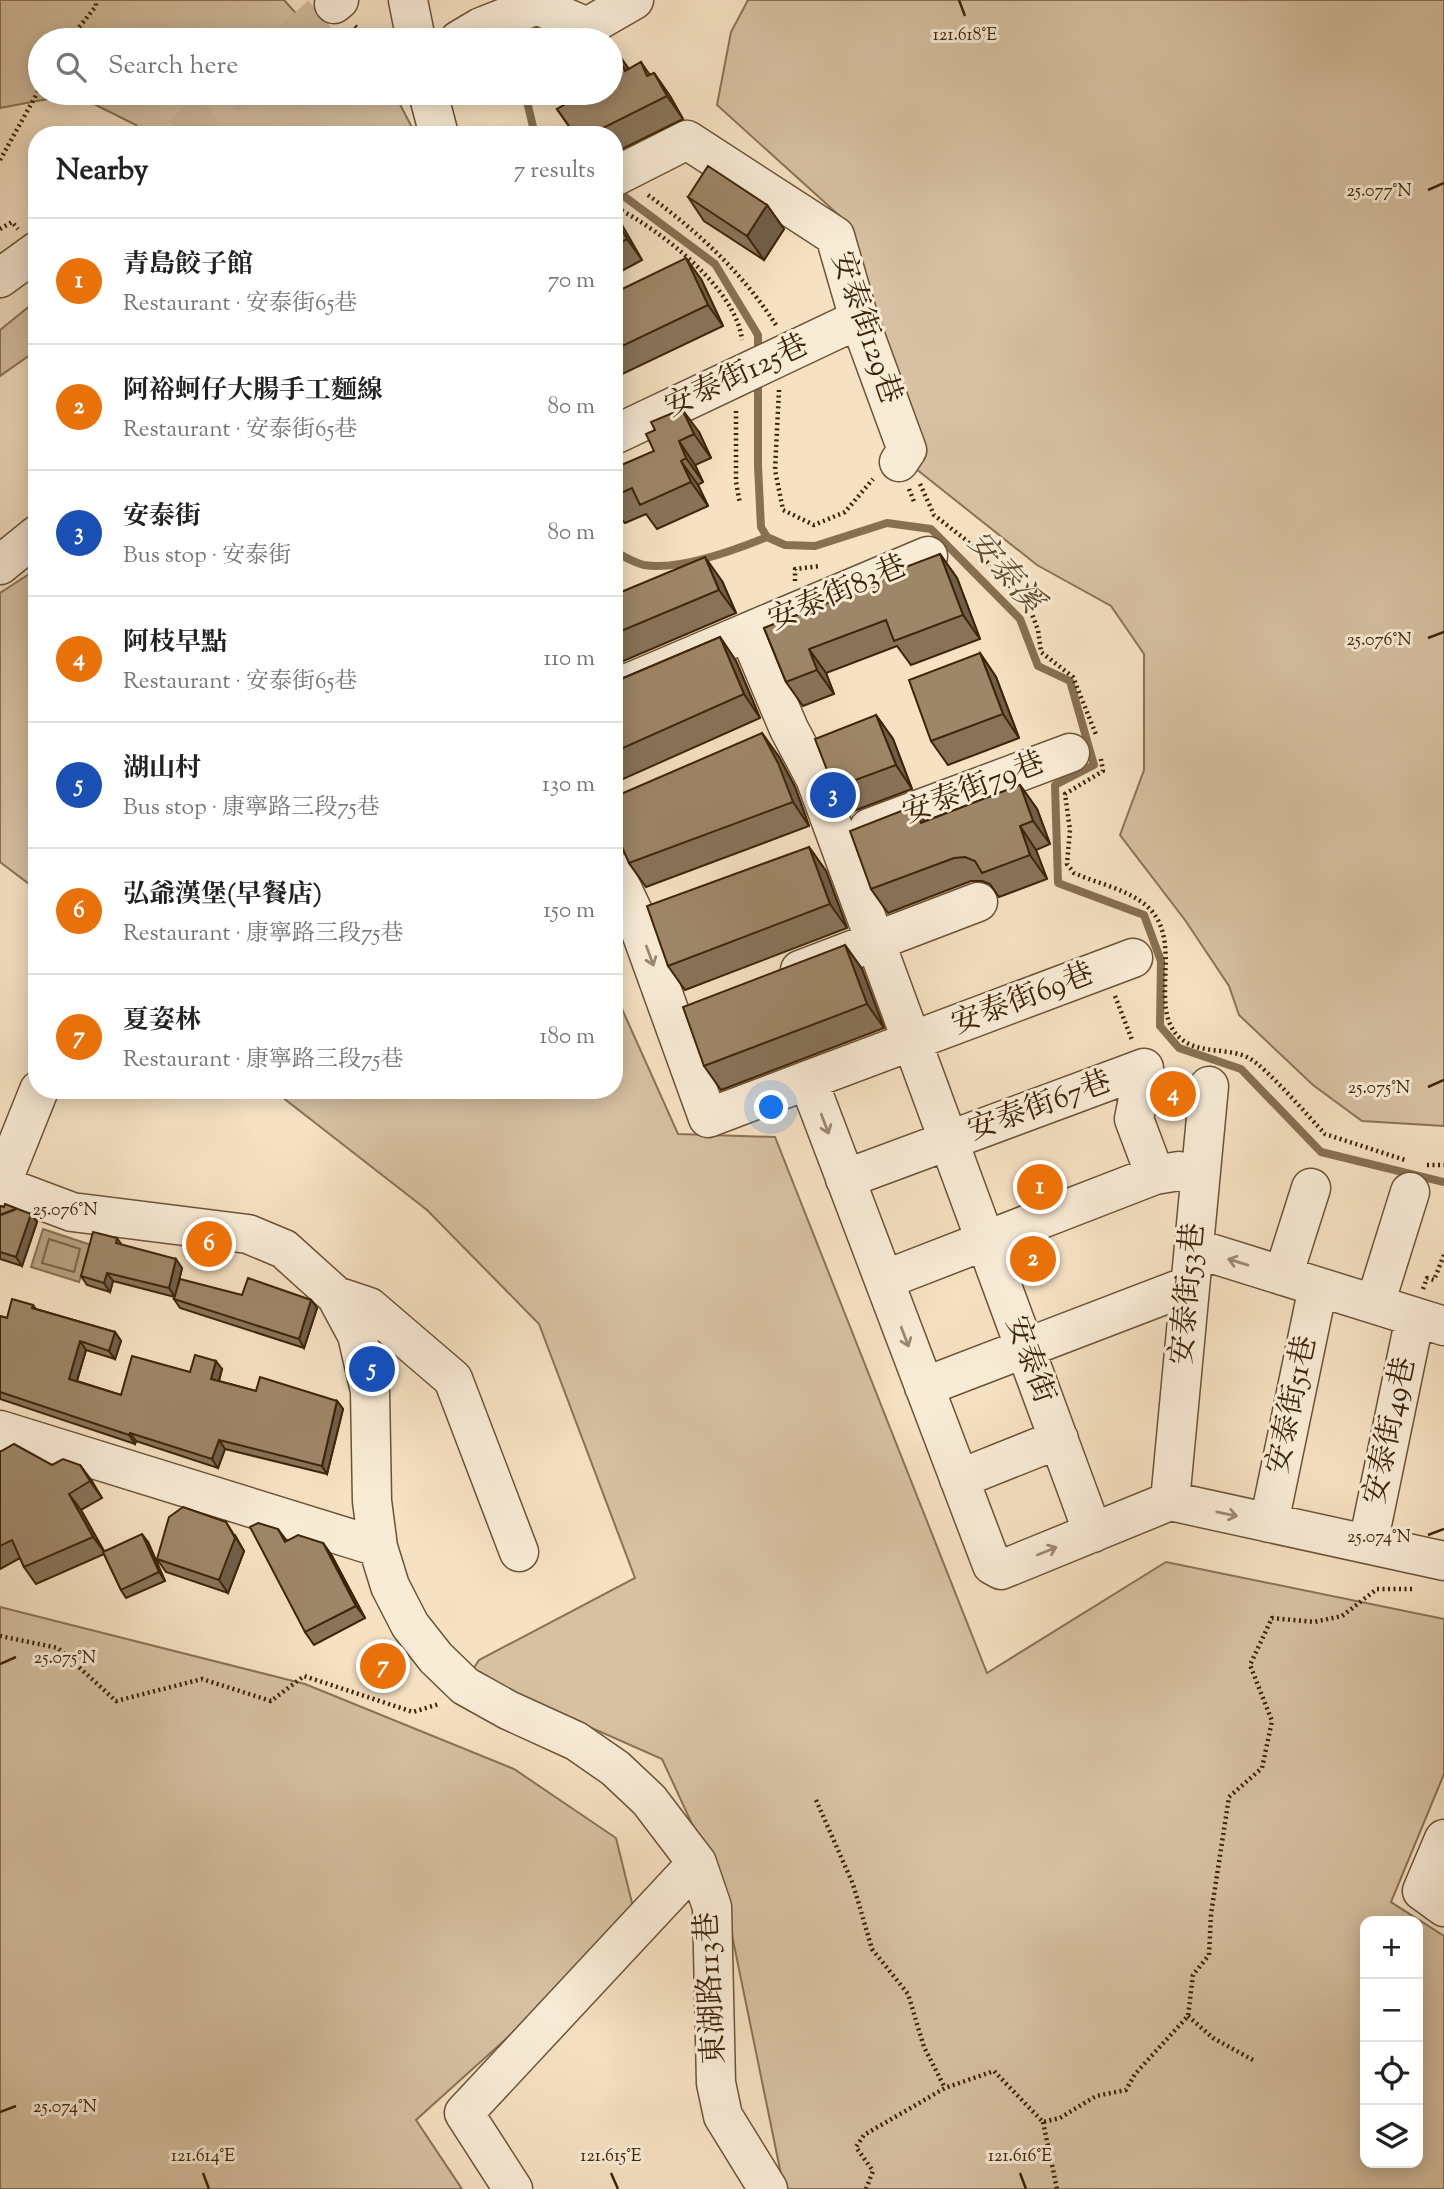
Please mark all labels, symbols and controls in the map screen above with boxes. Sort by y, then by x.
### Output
text: 121.618°E [933,23,997,49]
search box [28,28,623,105]
icon: search [52,48,90,86]
text: Search here [108,48,238,85]
text: Nearby [56,150,148,193]
text: 7 results [514,155,595,188]
text: 25.077°N [1346,179,1412,205]
street label: 安泰街129巷 [819,246,911,410]
text: 青島餃子館 [123,247,253,284]
text: 1 [75,265,83,298]
text: 70 m [548,265,595,298]
text: Restaurant · 安泰街65巷 [123,288,357,321]
street label: 安泰街125巷 [658,325,816,429]
text: 阿裕蚵仔大腸手工麵線 [123,373,383,410]
text: 2 [74,391,84,424]
text: 80 m [547,391,595,424]
text: Restaurant · 安泰街65巷 [123,414,357,447]
text: 安泰街 [123,499,201,536]
text: 3 [74,517,84,550]
text: 80 m [547,517,595,550]
water label: 安泰溪 [955,522,1055,627]
text: Bus stop · 安泰街 [123,540,291,573]
street label: 安泰街83巷 [762,545,914,643]
text: 阿枝早點 [123,625,227,662]
text: 25.076°N [1346,628,1412,654]
text: 4 [73,643,85,676]
text: 110 m [544,643,595,676]
text: Restaurant · 安泰街65巷 [123,666,357,699]
street label: 安泰街79巷 [897,742,1051,836]
text: 湖山村 [123,751,201,788]
text: 5 [75,769,83,802]
text: 130 m [542,769,595,802]
pin: 3 [810,769,856,821]
text: Bus stop · 康寧路三段75巷 [123,792,380,825]
text: 弘爺漢堡(早餐店) [123,877,322,914]
text: 6 [73,895,85,928]
text: 150 m [543,895,595,928]
text: Restaurant · 康寧路三段75巷 [123,918,403,951]
one-way arrow [645,945,657,967]
street label: 安泰街69巷 [946,953,1100,1047]
text: 夏姿林 [123,1003,201,1040]
text: 7 [73,1021,85,1054]
text: 180 m [540,1021,595,1054]
text: Restaurant · 康寧路三段75巷 [123,1044,403,1077]
street label: 安泰街67巷 [962,1061,1118,1153]
pin: 4 [1150,1068,1196,1120]
text: 25.075°N [1348,1076,1410,1102]
your location [754,1090,788,1124]
one-way arrow [819,1113,832,1135]
pin: 1 [1017,1161,1063,1213]
text: 25.076°N [32,1198,98,1224]
pin: 6 [186,1218,232,1270]
street label: 安泰街53巷 [1161,1221,1217,1367]
pin: 2 [1010,1233,1056,1285]
one-way arrow [1228,1255,1250,1267]
street label: 安泰街 [993,1310,1065,1410]
one-way arrow [900,1325,913,1347]
street label: 安泰街51巷 [1257,1332,1329,1478]
pin: 5 [349,1343,395,1395]
street label: 安泰街49巷 [1354,1353,1428,1509]
one-way arrow [1215,1507,1238,1521]
text: 25.074°N [1347,1525,1411,1551]
one-way arrow [1036,1544,1057,1557]
pin: 7 [360,1640,406,1692]
text: 25.075°N [34,1646,96,1672]
street label: 東湖路113巷 [687,1911,737,2065]
map controls [1360,1916,1423,2168]
button: + [1360,1916,1423,1979]
button: − [1360,1979,1423,2042]
button: locate [1360,2042,1423,2105]
text: 25.074°N [33,2095,97,2121]
button: layers [1360,2105,1423,2168]
text: 121.614°E [171,2144,235,2170]
text: 121.615°E [580,2144,642,2170]
text: 121.616°E [988,2144,1052,2170]

